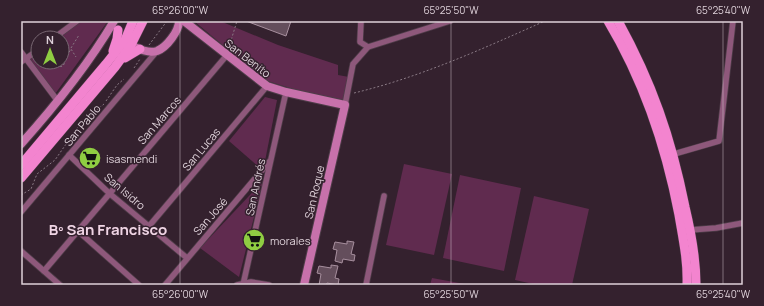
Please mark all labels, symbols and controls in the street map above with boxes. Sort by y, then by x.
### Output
text: 65°26'00"W [152,3,209,17]
text: 65°25'50"W [423,3,479,17]
text: 65°25'40"W [696,3,751,17]
north arrow [30,30,70,70]
text: N [46,32,54,47]
street label: San Benito [222,35,274,81]
street label: San Marcos [134,93,184,147]
street label: San Pablo [60,101,104,149]
street label: San Lucas [179,124,224,174]
supermarket icon: isasmendi [77,145,103,171]
place label: isasmendi [106,151,157,166]
street label: San Andrés [242,157,268,217]
street label: San Roque [301,163,328,220]
street label: San Isidro [101,169,149,213]
street label: San José [189,194,231,238]
district label: Bº San Francisco [49,219,167,240]
supermarket icon: morales [241,227,267,253]
place label: morales [270,233,311,248]
text: 65°26'00"W [152,287,209,301]
text: 65°25'50"W [423,287,479,301]
text: 65°25'40"W [696,287,751,301]

